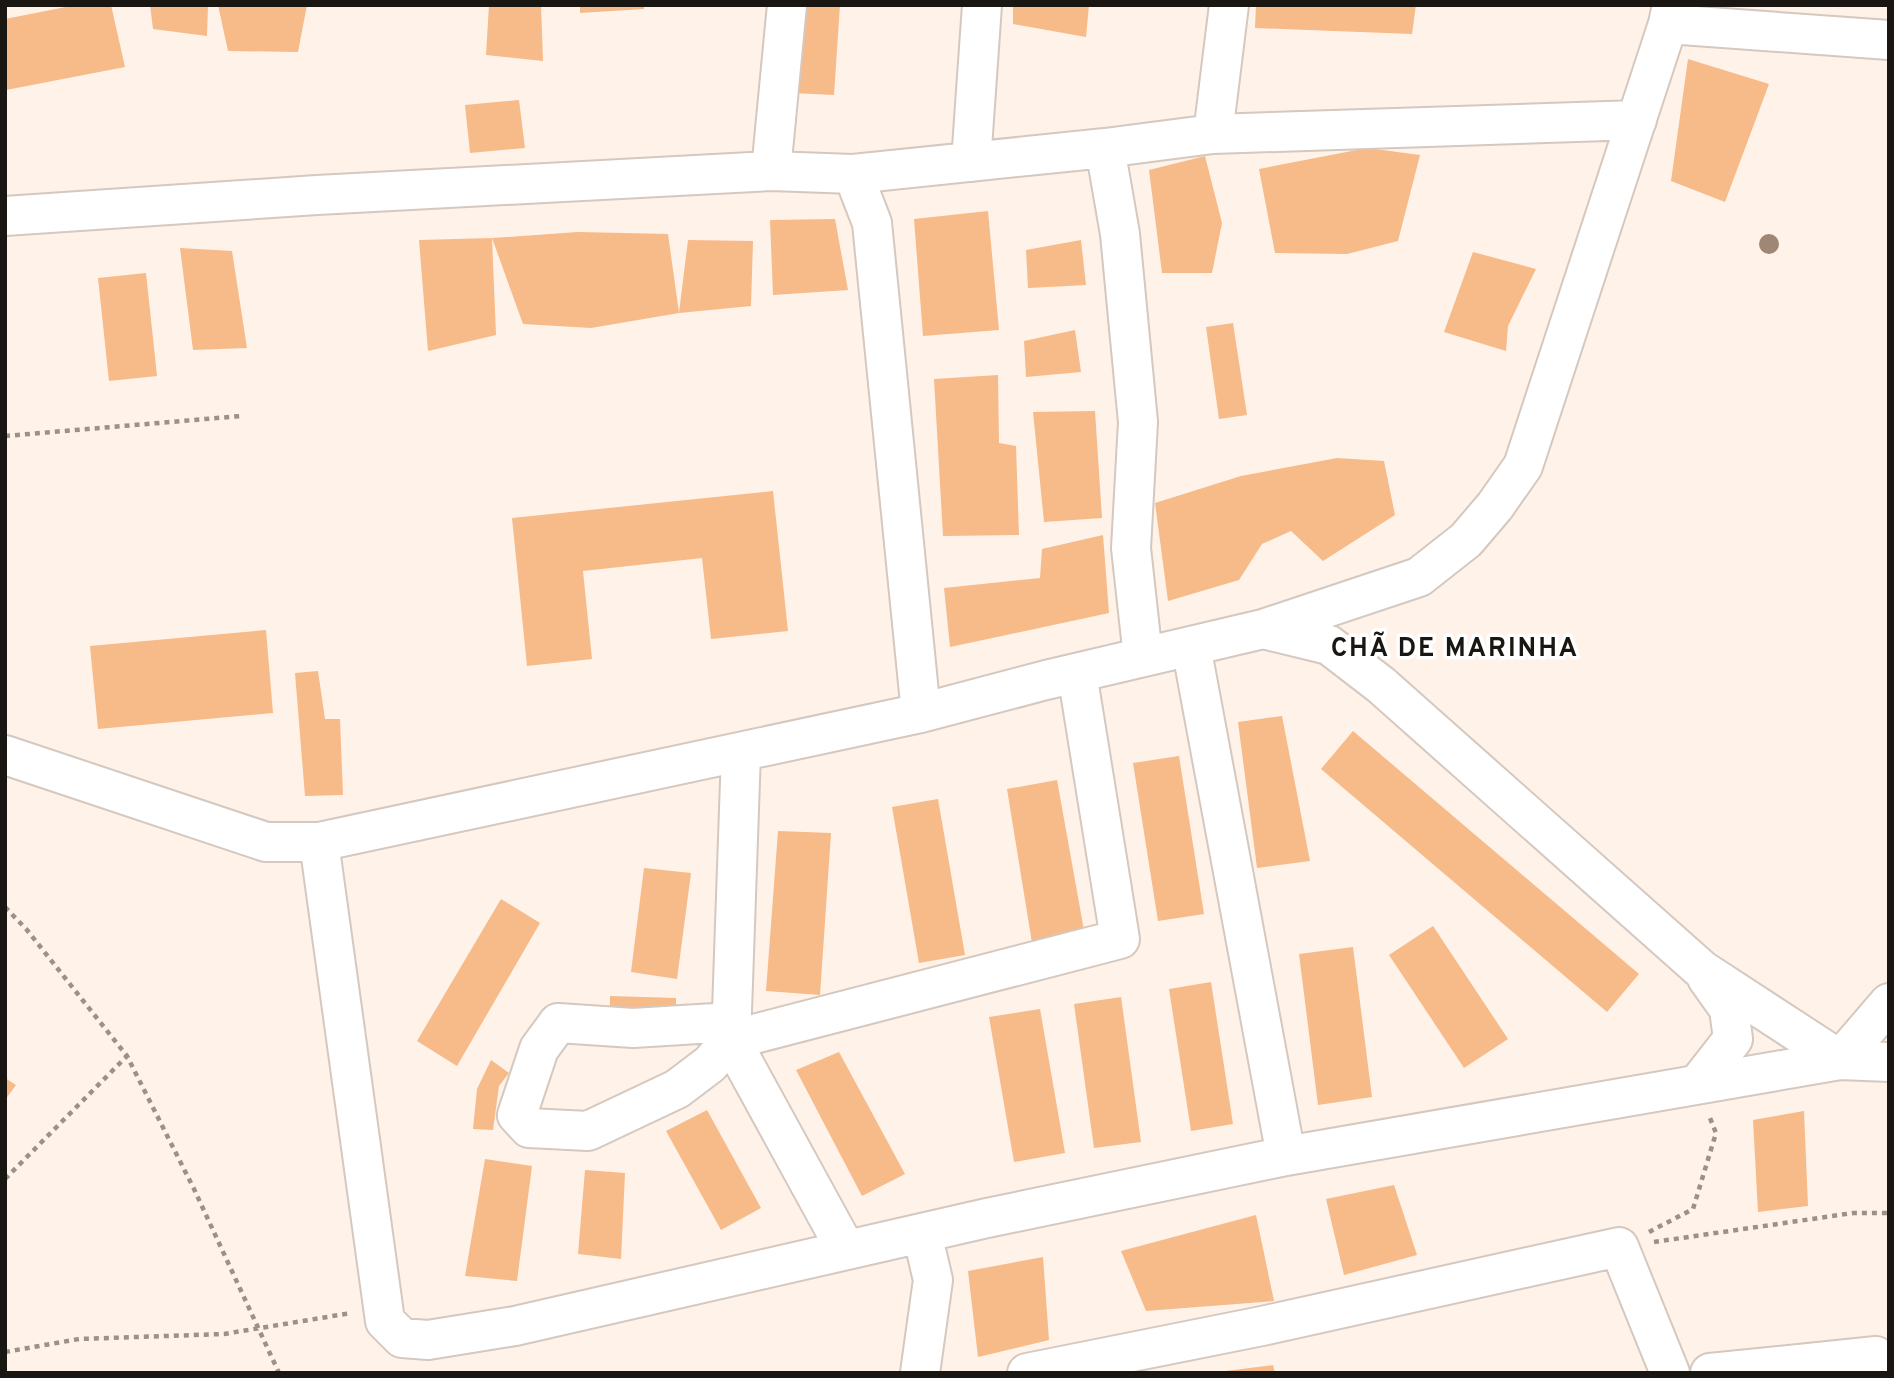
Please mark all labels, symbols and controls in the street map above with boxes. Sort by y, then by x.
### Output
district label: CHÃ DE MARINHA [1331,631,1579,666]

